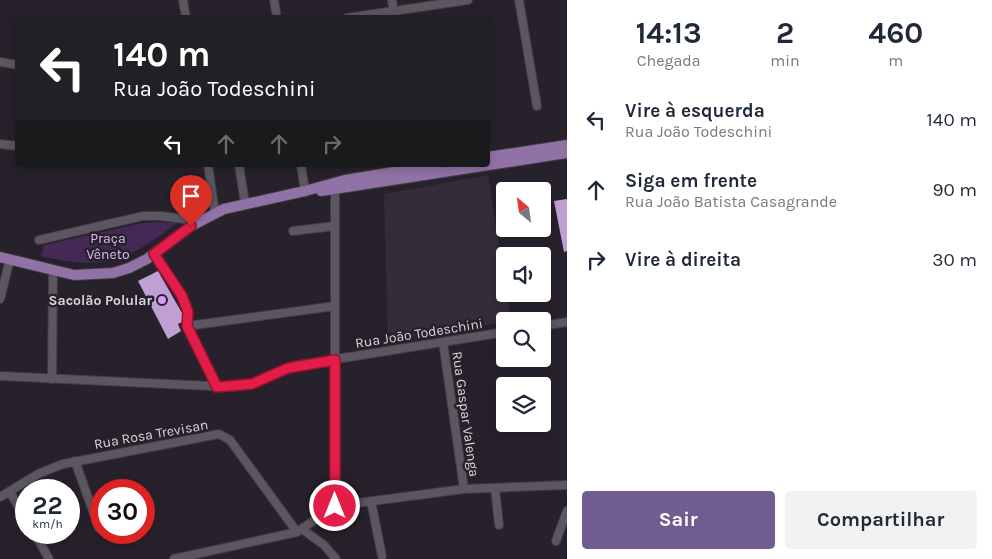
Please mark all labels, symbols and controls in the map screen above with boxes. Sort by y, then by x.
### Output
text: 14:13 [636,15,702,51]
text: 2 [776,15,794,51]
text: 460 [868,15,923,51]
text: 140 m [113,34,211,75]
icon: left [30,35,95,100]
text: Chegada [637,51,701,70]
text: min [770,51,800,70]
text: m [888,51,903,70]
text: Rua João Todeschini [113,76,316,102]
text: Vire à esquerda [625,100,765,122]
icon: left [582,106,610,134]
text: 140 m [927,109,977,131]
text: Rua João Todeschini [625,122,772,141]
icon: left [159,130,187,158]
icon: ahead [212,130,240,158]
icon: ahead [265,130,293,158]
icon: right [318,130,346,158]
text: Siga em frente [625,170,757,192]
pin [170,175,212,226]
icon: ahead [582,176,610,204]
text: 90 m [932,179,977,201]
icon: arrive [177,182,205,210]
north arrow [496,182,551,238]
map controls [496,182,551,432]
text: Rua João Batista Casagrande [625,192,837,211]
park label: Praça Vêneto [86,230,130,263]
icon: right [582,246,610,274]
button: sound [496,247,551,302]
text: Vire à direita [625,249,741,271]
text: 30 m [932,249,977,271]
place label: Sacolão Polular [49,292,152,309]
marker: Sacolão Polular [156,294,168,306]
button: search [496,312,551,367]
street label: Rua João Todeschini [354,315,484,352]
street label: Rua Gaspar Valenga [448,350,483,478]
button: layers [496,377,551,432]
street label: Rua Rosa Trevisan [93,416,210,453]
speed limit sign: 30 [90,479,155,544]
position arrow [308,479,360,531]
text: 22 [32,491,63,520]
button: Sair [582,491,775,549]
button: Compartilhar [785,491,977,549]
text: km/h [32,517,63,531]

